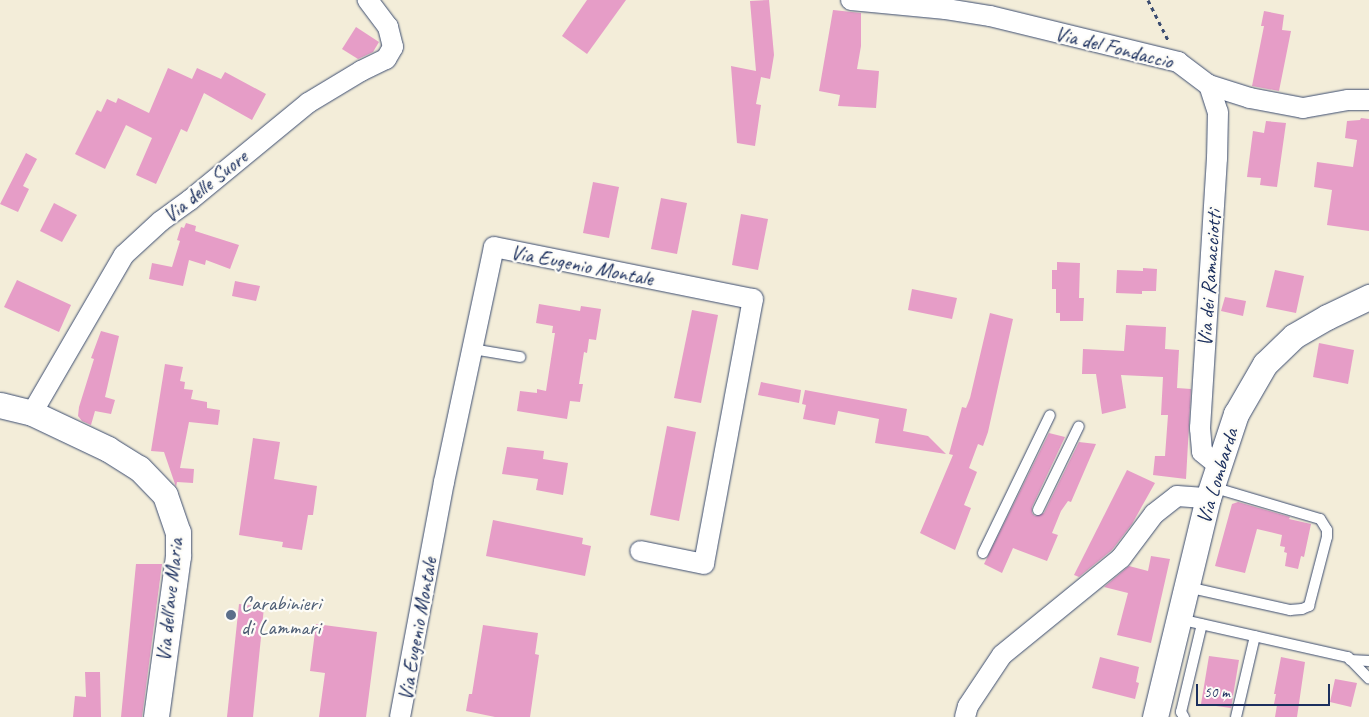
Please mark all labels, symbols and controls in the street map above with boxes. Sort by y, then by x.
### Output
street label: Via del Fondaccio [1052,20,1176,74]
street label: Via delle Suore [158,144,252,228]
street label: Via dei Ramacciotti [1192,209,1226,347]
street label: Via Eugenio Montale [509,239,655,291]
street label: Via Lombarda [1191,426,1243,526]
street label: Via dell'ave Maria [150,537,188,663]
street label: Via Eugenio Montale [392,556,442,702]
place label: Carabinieri di Lammari [241,590,321,640]
marker: Carabinieri di Lammari [225,609,237,621]
scale bar [1199,674,1333,706]
text: 50 m [1204,683,1230,702]

